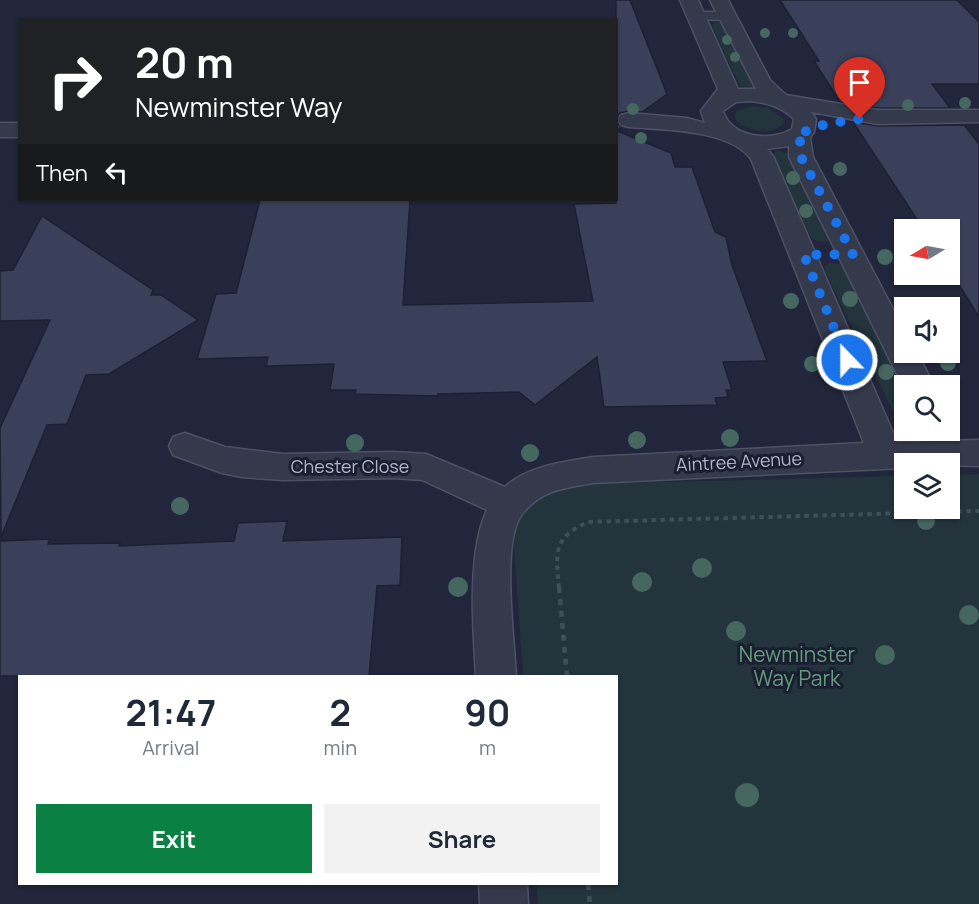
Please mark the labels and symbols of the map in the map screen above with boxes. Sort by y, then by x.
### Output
pin [834,57,885,119]
north arrow [894,219,960,285]
position arrow [815,328,879,392]
street label: Aintree Avenue [675,446,803,476]
street label: Chester Close [291,454,409,478]
park label: Newminster Way Park [739,640,856,692]

